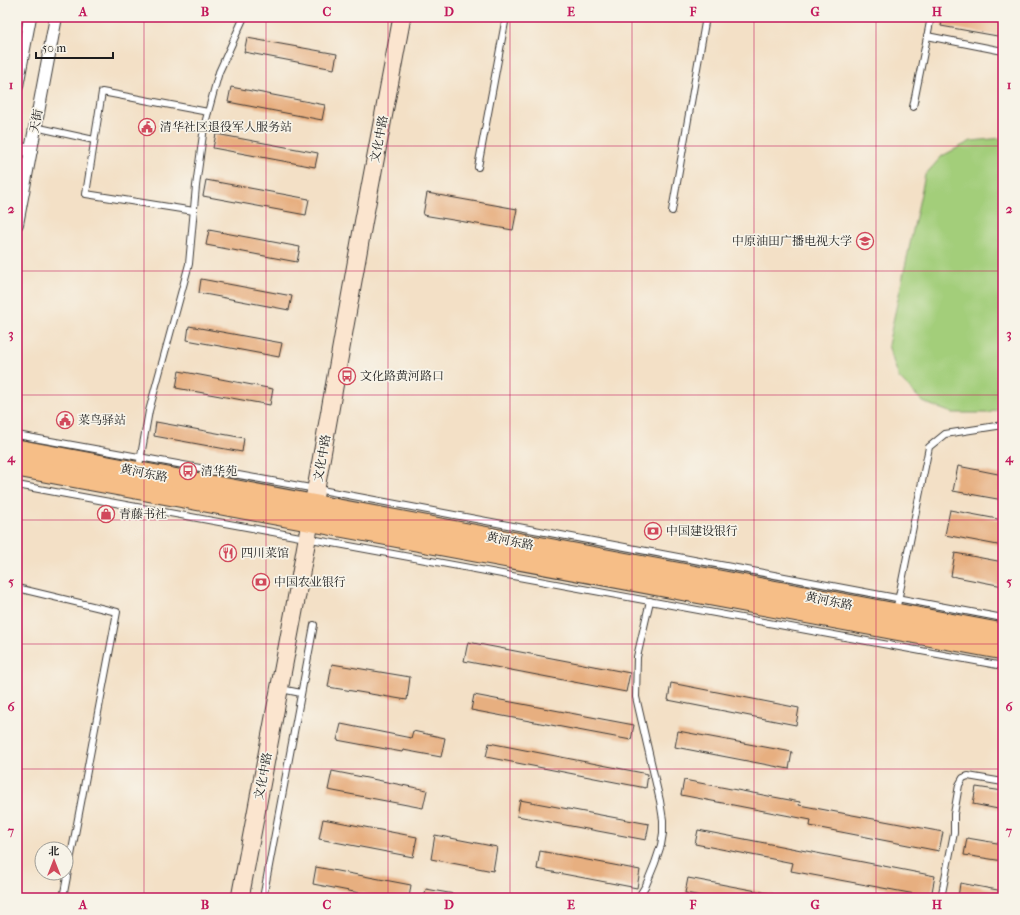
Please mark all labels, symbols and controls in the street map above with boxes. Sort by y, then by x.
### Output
text: A [78,4,88,19]
text: B [201,4,210,19]
text: C [323,4,332,19]
text: D [444,4,454,19]
text: E [567,4,575,19]
text: F [689,4,697,19]
text: G [810,4,820,19]
text: H [932,4,943,19]
scale bar [36,34,113,60]
text: 50 m [42,41,66,55]
text: 1 [9,77,14,92]
text: 1 [1007,77,1012,92]
street label: 天街 [27,107,45,134]
street label: 文化中路 [368,114,390,164]
public building icon: 清华社区退役军人服务站 [137,117,157,137]
place label: 清华社区退役军人服务站 [160,120,292,134]
text: 2 [8,201,15,216]
text: 2 [1006,201,1013,216]
school or university icon: 中原油田广播电视大学 [855,231,875,251]
place label: 中原油田广播电视大学 [732,234,852,248]
text: 3 [8,326,14,342]
text: 3 [1006,326,1012,342]
bus stop icon: 文化路黄河路口 [337,366,357,386]
place label: 文化路黄河路口 [360,369,444,383]
public building icon: 菜鸟驿站 [55,410,75,430]
place label: 菜鸟驿站 [78,413,126,427]
street label: 文化中路 [311,433,333,483]
text: 4 [6,450,16,466]
text: 4 [1004,450,1014,466]
bus stop icon: 清华苑 [178,461,198,481]
street label: 黄河东路 [119,462,169,484]
place label: 清华苑 [201,464,237,478]
shop icon: 青藤书社 [96,504,116,524]
place label: 青藤书社 [119,507,167,521]
bank icon: 中国建设银行 [643,521,663,541]
place label: 中国建设银行 [666,524,738,538]
street label: 黄河东路 [485,530,535,552]
restaurant icon: 四川菜馆 [218,543,238,563]
place label: 四川菜馆 [241,546,289,560]
bank icon: 中国农业银行 [251,572,271,592]
text: 5 [8,574,14,589]
text: 5 [1006,574,1012,589]
place label: 中国农业银行 [274,575,346,589]
street label: 黄河东路 [804,590,854,612]
text: 6 [7,699,15,714]
text: 6 [1005,699,1013,714]
street label: 文化中路 [252,751,274,801]
text: 7 [7,823,15,838]
text: 7 [1005,823,1013,838]
north arrow [34,841,74,881]
text: 北 [49,845,60,858]
text: A [78,897,88,912]
text: B [201,897,210,912]
text: C [323,897,332,912]
text: D [444,897,454,912]
text: E [567,897,575,912]
text: F [689,897,697,912]
text: G [810,897,820,912]
text: H [932,897,943,912]

